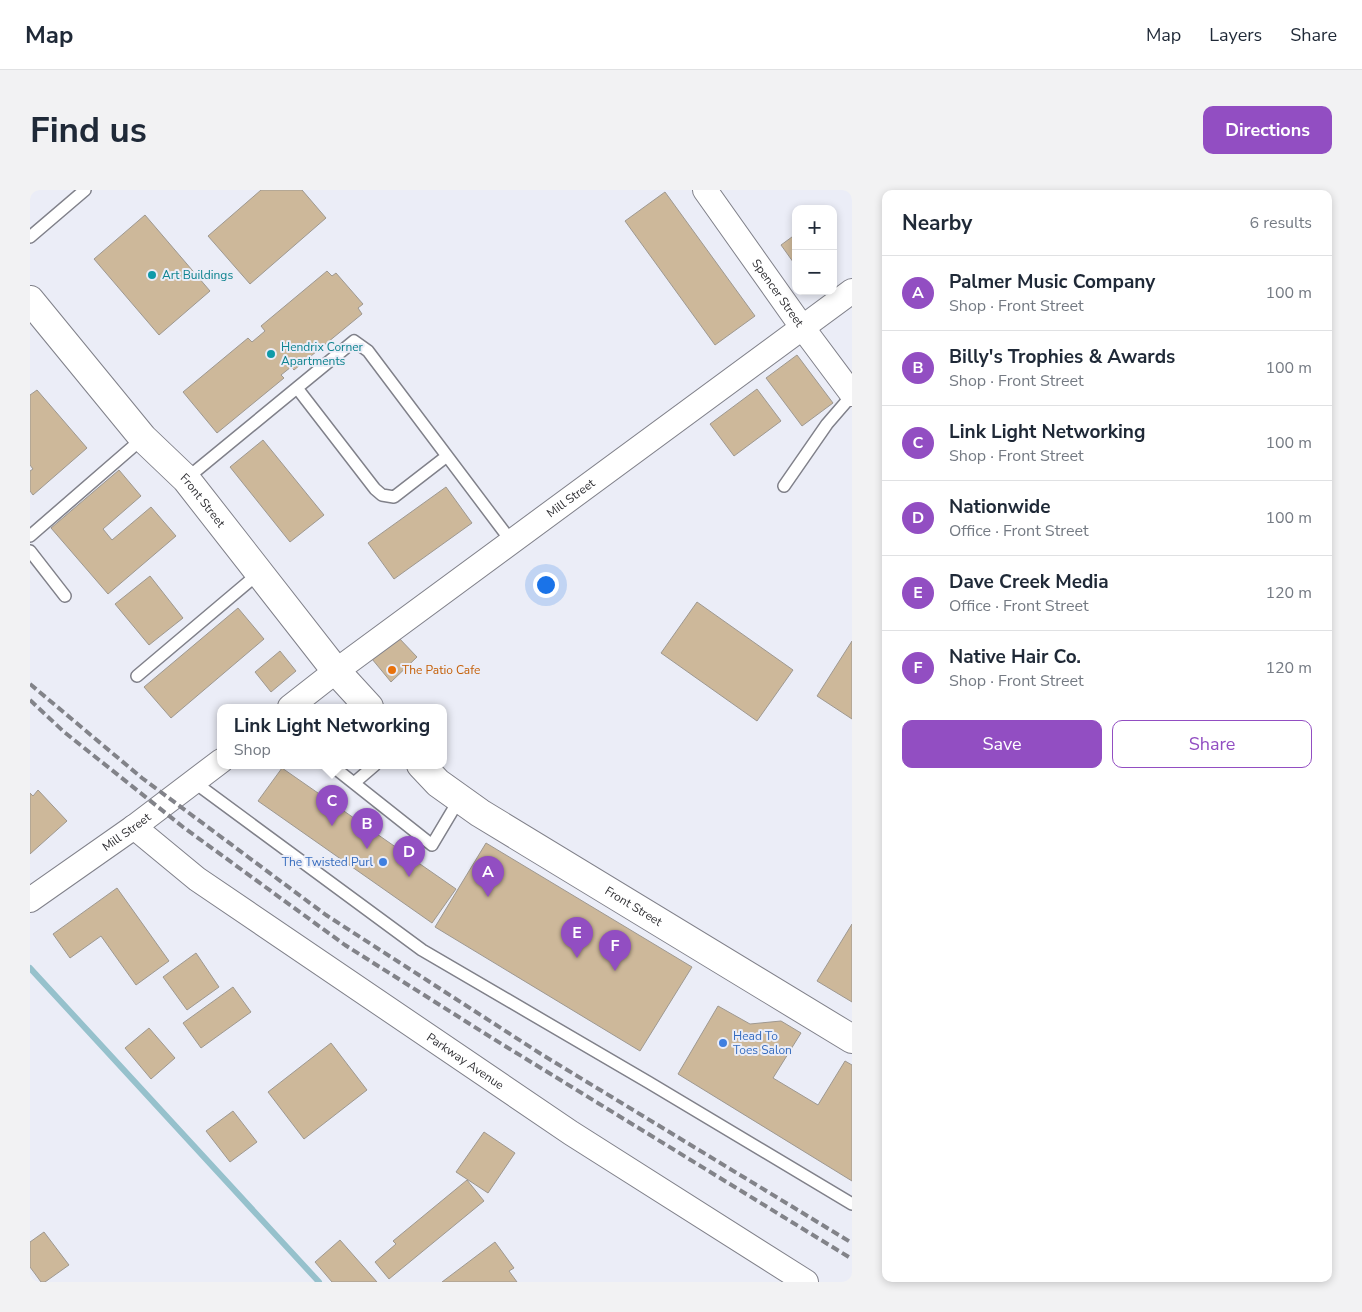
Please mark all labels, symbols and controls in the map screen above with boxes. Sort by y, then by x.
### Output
text: Map [25,19,73,51]
text: Map [1146,23,1181,47]
text: Layers [1209,23,1262,47]
text: Share [1290,23,1337,47]
button: Directions [1203,106,1332,154]
text: Find us [30,107,147,154]
map controls [792,205,837,295]
button: + [792,205,837,250]
text: Nearby [902,209,972,237]
text: 6 results [1250,212,1312,234]
button: − [792,250,837,295]
street label: Spencer Street [748,256,808,331]
place label: Art Buildings [162,267,233,283]
marker: Art Buildings [146,269,158,281]
text: Palmer Music Company [949,269,1155,295]
text: A [912,282,924,304]
text: 100 m [1265,282,1312,304]
text: Shop · Front Street [949,295,1084,317]
place label: Hendrix Corner Apartments [281,339,364,369]
text: Billy's Trophies & Awards [949,344,1175,370]
marker: Hendrix Corner Apartments [265,348,277,360]
text: B [912,357,924,379]
text: 100 m [1265,357,1312,379]
text: Shop · Front Street [949,370,1084,392]
text: Link Light Networking [949,419,1145,445]
text: C [913,432,923,454]
text: 100 m [1265,432,1312,454]
text: Shop · Front Street [949,445,1084,467]
street label: Front Street [177,470,229,531]
street label: Mill Street [543,475,599,521]
text: Nationwide [949,494,1050,520]
text: D [912,507,924,529]
text: 100 m [1265,507,1312,529]
text: Office · Front Street [949,520,1089,542]
text: Dave Creek Media [949,569,1109,595]
your location [533,572,559,598]
text: E [913,582,923,604]
text: 120 m [1265,582,1312,604]
text: Office · Front Street [949,595,1089,617]
text: Native Hair Co. [949,644,1081,670]
text: F [914,657,923,679]
text: 120 m [1265,657,1312,679]
place label: The Patio Cafe [402,662,480,678]
marker: The Patio Cafe [386,664,398,676]
text: Shop · Front Street [949,670,1084,692]
popup [217,704,447,769]
text: Link Light Networking [234,713,430,739]
button: Save [902,720,1102,768]
button: Share [1112,720,1312,768]
text: Shop [234,739,271,761]
pin: C [316,785,348,826]
pin: B [351,808,383,849]
street label: Mill Street [99,809,155,855]
pin: D [393,836,425,877]
place label: The Twisted Purl [282,854,373,870]
marker: The Twisted Purl [377,856,389,868]
pin: A [472,856,504,897]
street label: Front Street [602,883,666,930]
pin: E [561,917,593,958]
pin: F [599,930,631,971]
place label: Head To Toes Salon [733,1028,792,1058]
street label: Parkway Avenue [423,1029,507,1093]
marker: Head To Toes Salon [717,1037,729,1049]

